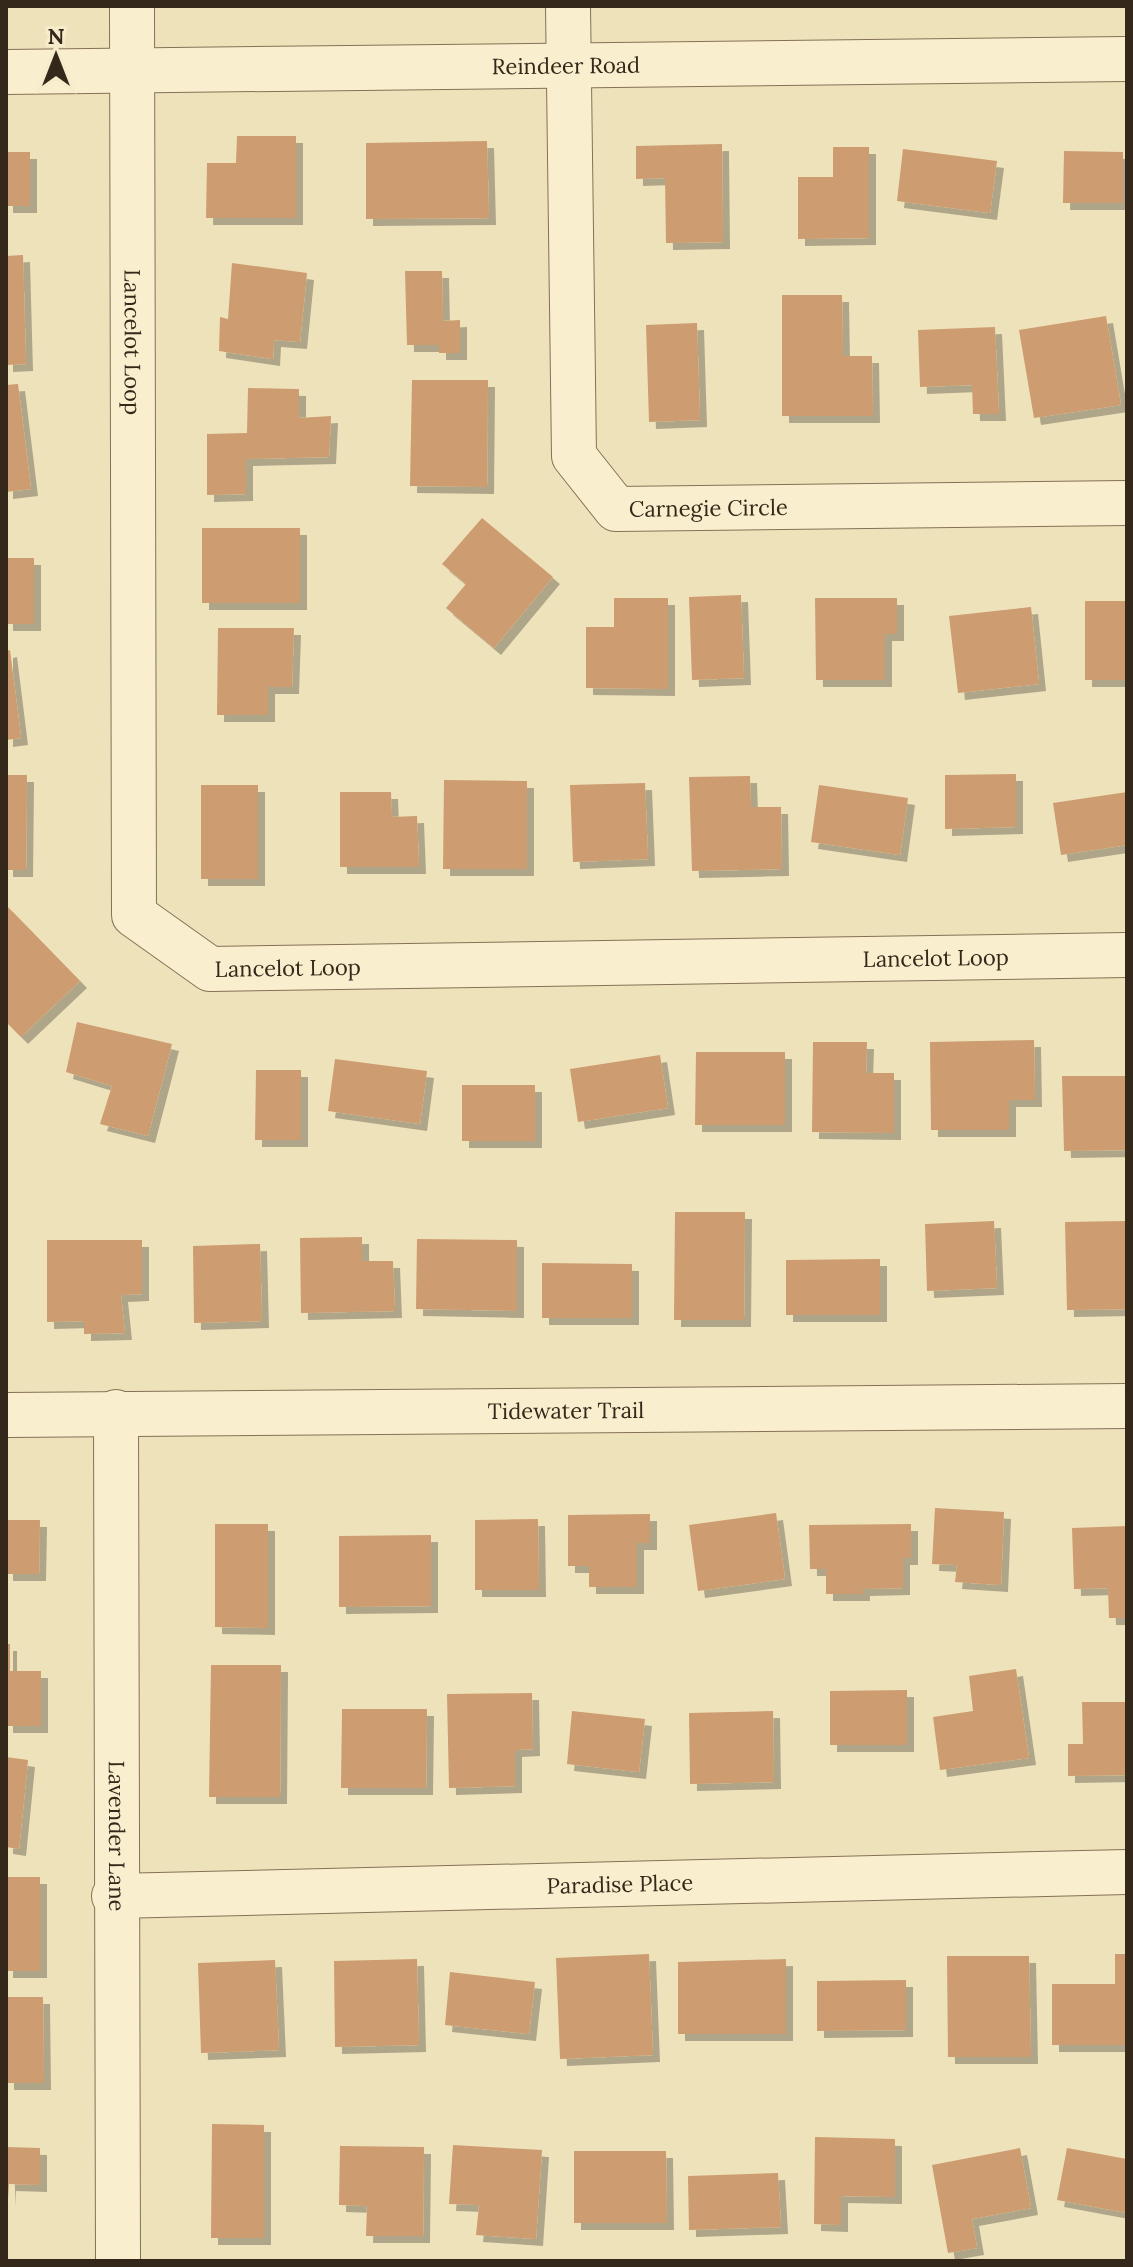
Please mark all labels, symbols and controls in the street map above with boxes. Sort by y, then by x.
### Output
north arrow [16,16,96,96]
text: N [47,22,65,50]
street label: Reindeer Road [492,51,640,80]
street label: Lancelot Loop [119,269,147,415]
street label: Carnegie Circle [629,493,788,523]
street label: Lancelot Loop [862,943,1009,973]
street label: Lancelot Loop [214,953,361,983]
street label: Tidewater Trail [488,1396,644,1425]
street label: Lavender Lane [103,1761,131,1912]
street label: Paradise Place [546,1868,694,1900]

